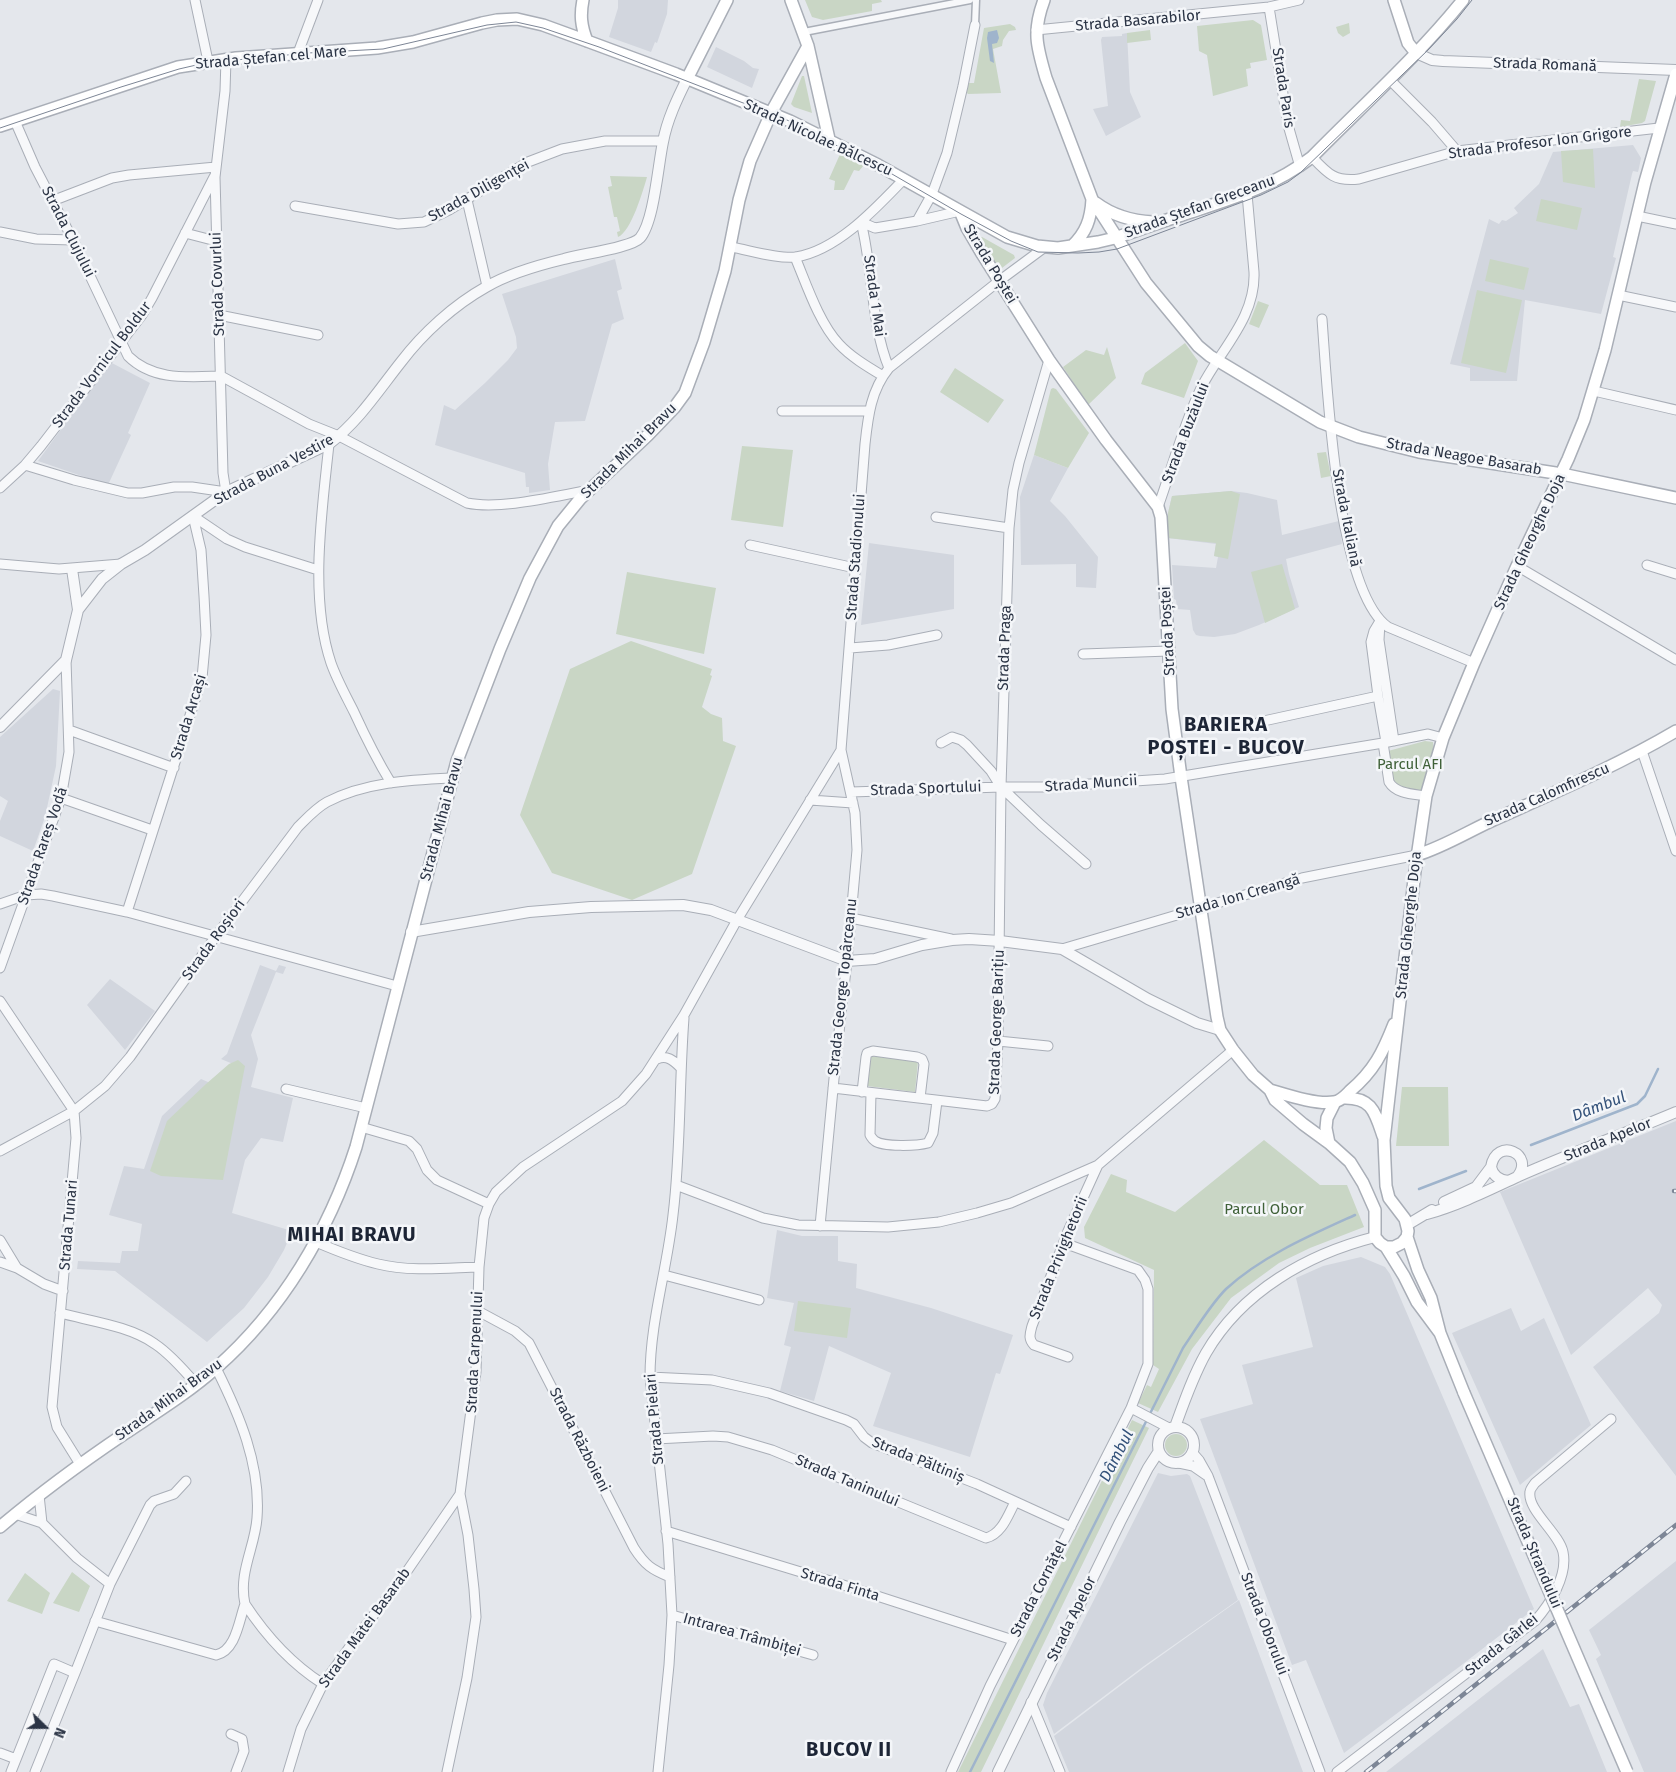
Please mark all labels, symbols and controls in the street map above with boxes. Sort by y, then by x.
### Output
street label: Strada Basarabilor [1075,7,1201,35]
street label: Strada Ștefan cel Mare [194,42,348,74]
street label: Strada Paris [1268,46,1298,130]
street label: Strada Romană [1493,54,1597,76]
street label: Strada Nicolae Bălcescu [741,96,895,180]
street label: Strada Profesor Ion Grigore [1447,123,1633,163]
street label: Strada Diligenței [425,156,533,226]
street label: Strada Ștefan Greceanu [1122,171,1278,243]
street label: Strada Clujului [37,183,99,281]
street label: Strada Poștei [959,221,1021,307]
street label: Strada Covurlui [207,232,229,336]
street label: Strada 1 Mai [859,254,889,338]
street label: Strada Vornicul Boldur [49,298,155,432]
street label: Strada Buzăului [1159,380,1213,486]
street label: Strada Mihai Bravu [578,400,680,502]
street label: Strada Buna Vestire [211,431,337,509]
street label: Strada Neagoe Basarab [1385,434,1543,480]
street label: Strada Italiană [1328,467,1364,569]
street label: Strada Gheorghe Doja [1490,471,1570,613]
street label: Strada Stadionului [843,493,869,621]
street label: Strada Poștei [1157,586,1179,676]
street label: Strada Praga [995,605,1015,691]
street label: Strada Arcași [167,672,211,762]
district label: BARIERA POȘTEI - BUCOV [1146,713,1306,760]
street label: Strada Mihai Bravu [417,755,467,883]
park label: Parcul AFI [1377,756,1443,774]
street label: Strada Calomfirescu [1482,759,1612,831]
street label: Strada Muncii [1044,772,1138,796]
street label: Strada Sportului [870,778,982,800]
street label: Strada Rareș Vodă [14,785,72,907]
street label: Strada Gheorghe Doja [1392,850,1426,1000]
street label: Strada Ion Creangă [1174,871,1302,923]
street label: Strada Roșiori [179,896,249,984]
street label: Strada George Topârceanu [825,897,861,1077]
street label: Strada George Barițiu [985,949,1009,1095]
water label: Dâmbul [1569,1088,1629,1126]
street label: Strada Apelor [1562,1114,1654,1166]
street label: Strada Tunari [56,1179,82,1271]
street label: Strada Privighetorii [1026,1194,1092,1322]
park label: Parcul Obor [1224,1201,1304,1219]
district label: MIHAI BRAVU [286,1223,418,1247]
street label: Strada Carpenului [463,1290,487,1414]
street label: Strada Mihai Bravu [112,1355,226,1445]
street label: Strada Pielari [642,1373,668,1465]
street label: Strada Războieni [545,1385,613,1495]
water label: Dâmbul [1096,1427,1138,1485]
street label: Strada Păltiniș [869,1433,967,1487]
street label: Strada Taninului [792,1451,902,1511]
street label: Strada Ștrandului [1502,1495,1566,1611]
street label: Strada Cornățel [1007,1538,1071,1640]
street label: Strada Matei Basarab [315,1564,415,1692]
street label: Strada Finta [798,1564,882,1606]
street label: Strada Oborului [1236,1570,1292,1678]
street label: Strada Apelor [1044,1573,1100,1665]
street label: Intrarea Trâmbiței [681,1610,803,1660]
street label: Strada Gârlei [1462,1610,1542,1680]
north arrow [20,1702,70,1752]
text: N [50,1725,69,1740]
district label: BUCOV II [805,1738,893,1762]

